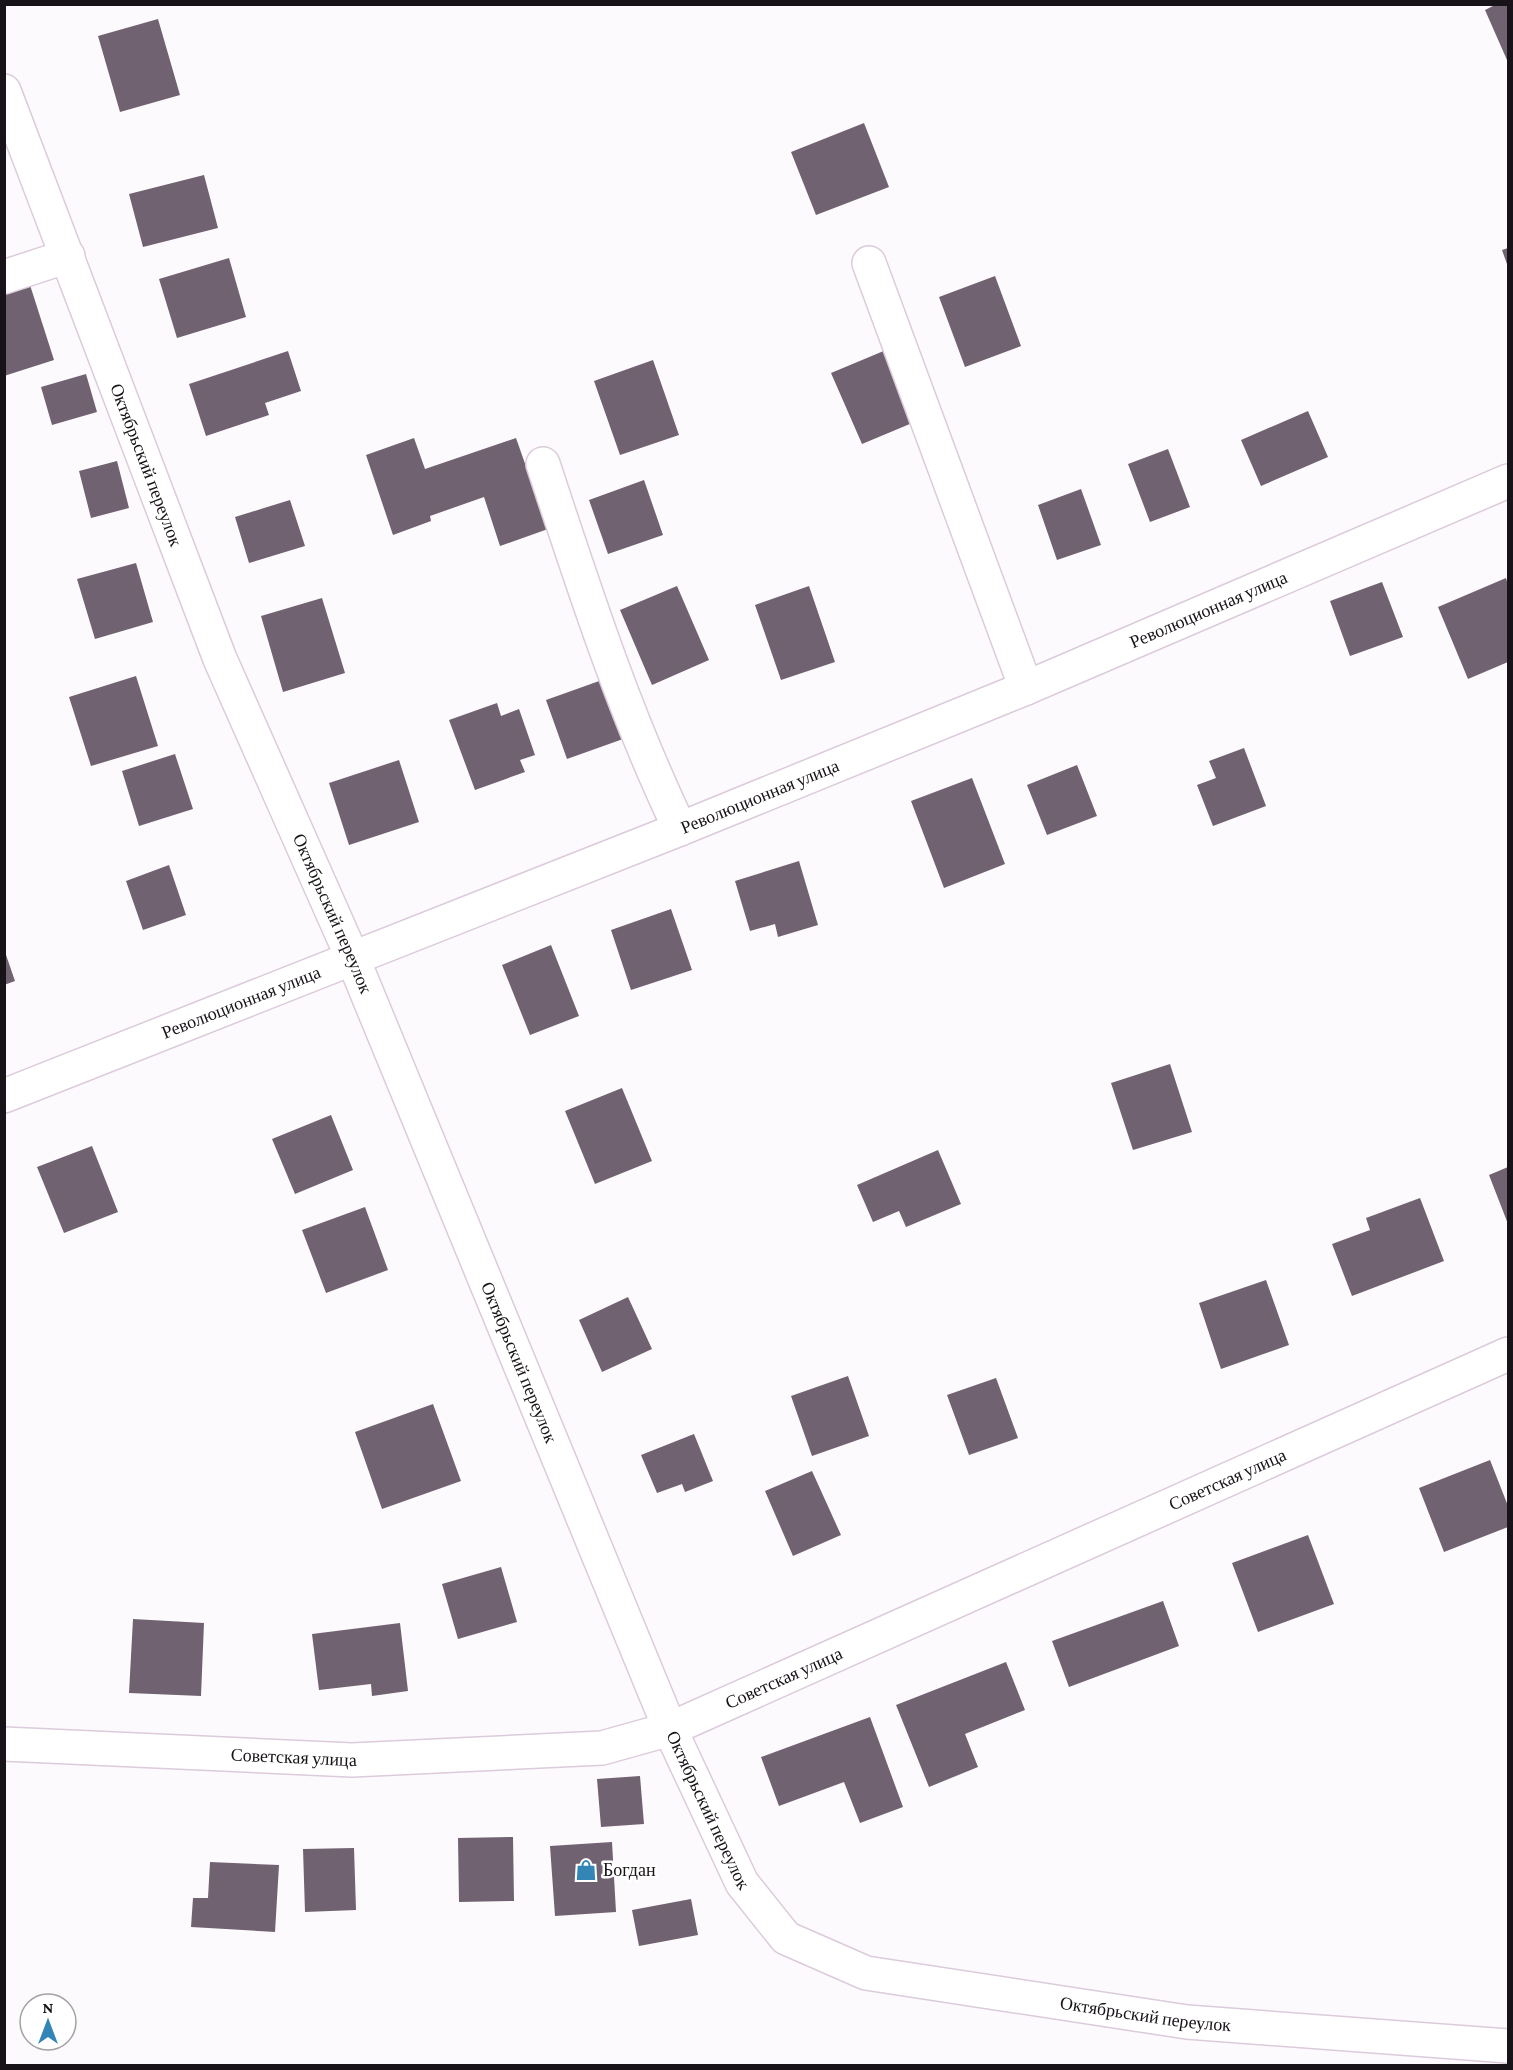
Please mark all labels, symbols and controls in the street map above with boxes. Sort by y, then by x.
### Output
street label: Октябрьский переулок [106,381,186,549]
street label: Революционная улица [1127,567,1290,652]
street label: Революционная улица [678,755,842,838]
street label: Октябрьский переулок [289,831,376,997]
street label: Революционная улица [159,962,323,1043]
street label: Октябрьский переулок [477,1279,561,1446]
street label: Советская улица [1166,1445,1289,1514]
street label: Советская улица [722,1643,846,1713]
street label: Октябрьский переулок [662,1728,753,1894]
street label: Советская улица [230,1744,357,1770]
shop icon: Богдан [574,1858,598,1882]
place label: Богдан [603,1860,656,1880]
north arrow [18,1992,78,2052]
street label: Октябрьский переулок [1059,1993,1232,2035]
text: N [43,1999,54,2016]

